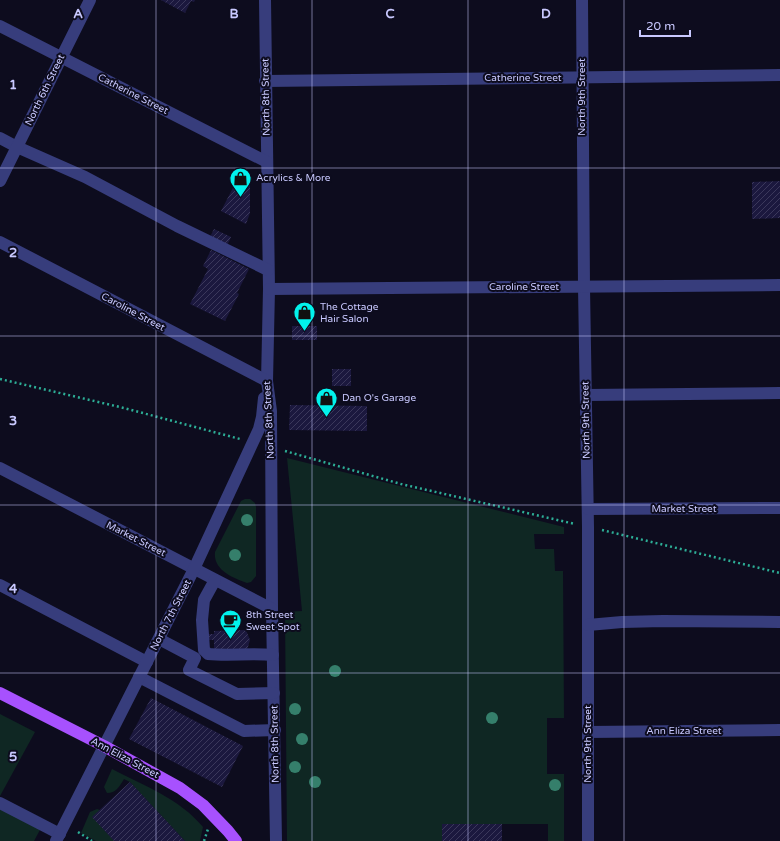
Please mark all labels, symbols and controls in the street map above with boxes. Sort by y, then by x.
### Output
text: A [73,6,83,22]
text: B [229,6,239,22]
text: C [385,6,395,22]
text: D [541,6,551,22]
scale bar [640,12,690,38]
text: 20 m [646,19,675,33]
street label: North 6th Street [23,52,67,128]
street label: North 8th Street [259,58,273,136]
street label: North 9th Street [576,58,588,136]
street label: Catherine Street [96,71,170,117]
street label: Catherine Street [484,72,562,84]
text: 1 [9,77,17,93]
shop icon: Acrylics & More [227,165,253,198]
place label: Acrylics & More [256,172,331,184]
text: 2 [9,245,17,261]
street label: Caroline Street [489,281,559,293]
street label: Caroline Street [99,290,167,334]
shop icon: The Cottage Hair Salon [291,300,317,333]
place label: The Cottage Hair Salon [320,301,379,325]
street label: North 8th Street [261,381,277,459]
street label: North 9th Street [579,381,593,459]
shop icon: Dan O's Garage [314,385,340,418]
place label: Dan O's Garage [342,392,416,404]
text: 3 [9,413,17,429]
street label: Market Street [651,503,717,515]
street label: Market Street [104,519,168,559]
street label: North 7th Street [148,578,194,652]
text: 4 [9,581,18,597]
cafe icon: 8th Street Sweet Spot [218,608,244,641]
place label: 8th Street Sweet Spot [246,609,300,633]
street label: North 8th Street [268,705,282,783]
street label: North 9th Street [582,705,594,783]
street label: Ann Eliza Street [646,725,722,737]
street label: Ann Eliza Street [89,735,161,781]
text: 5 [9,749,17,765]

